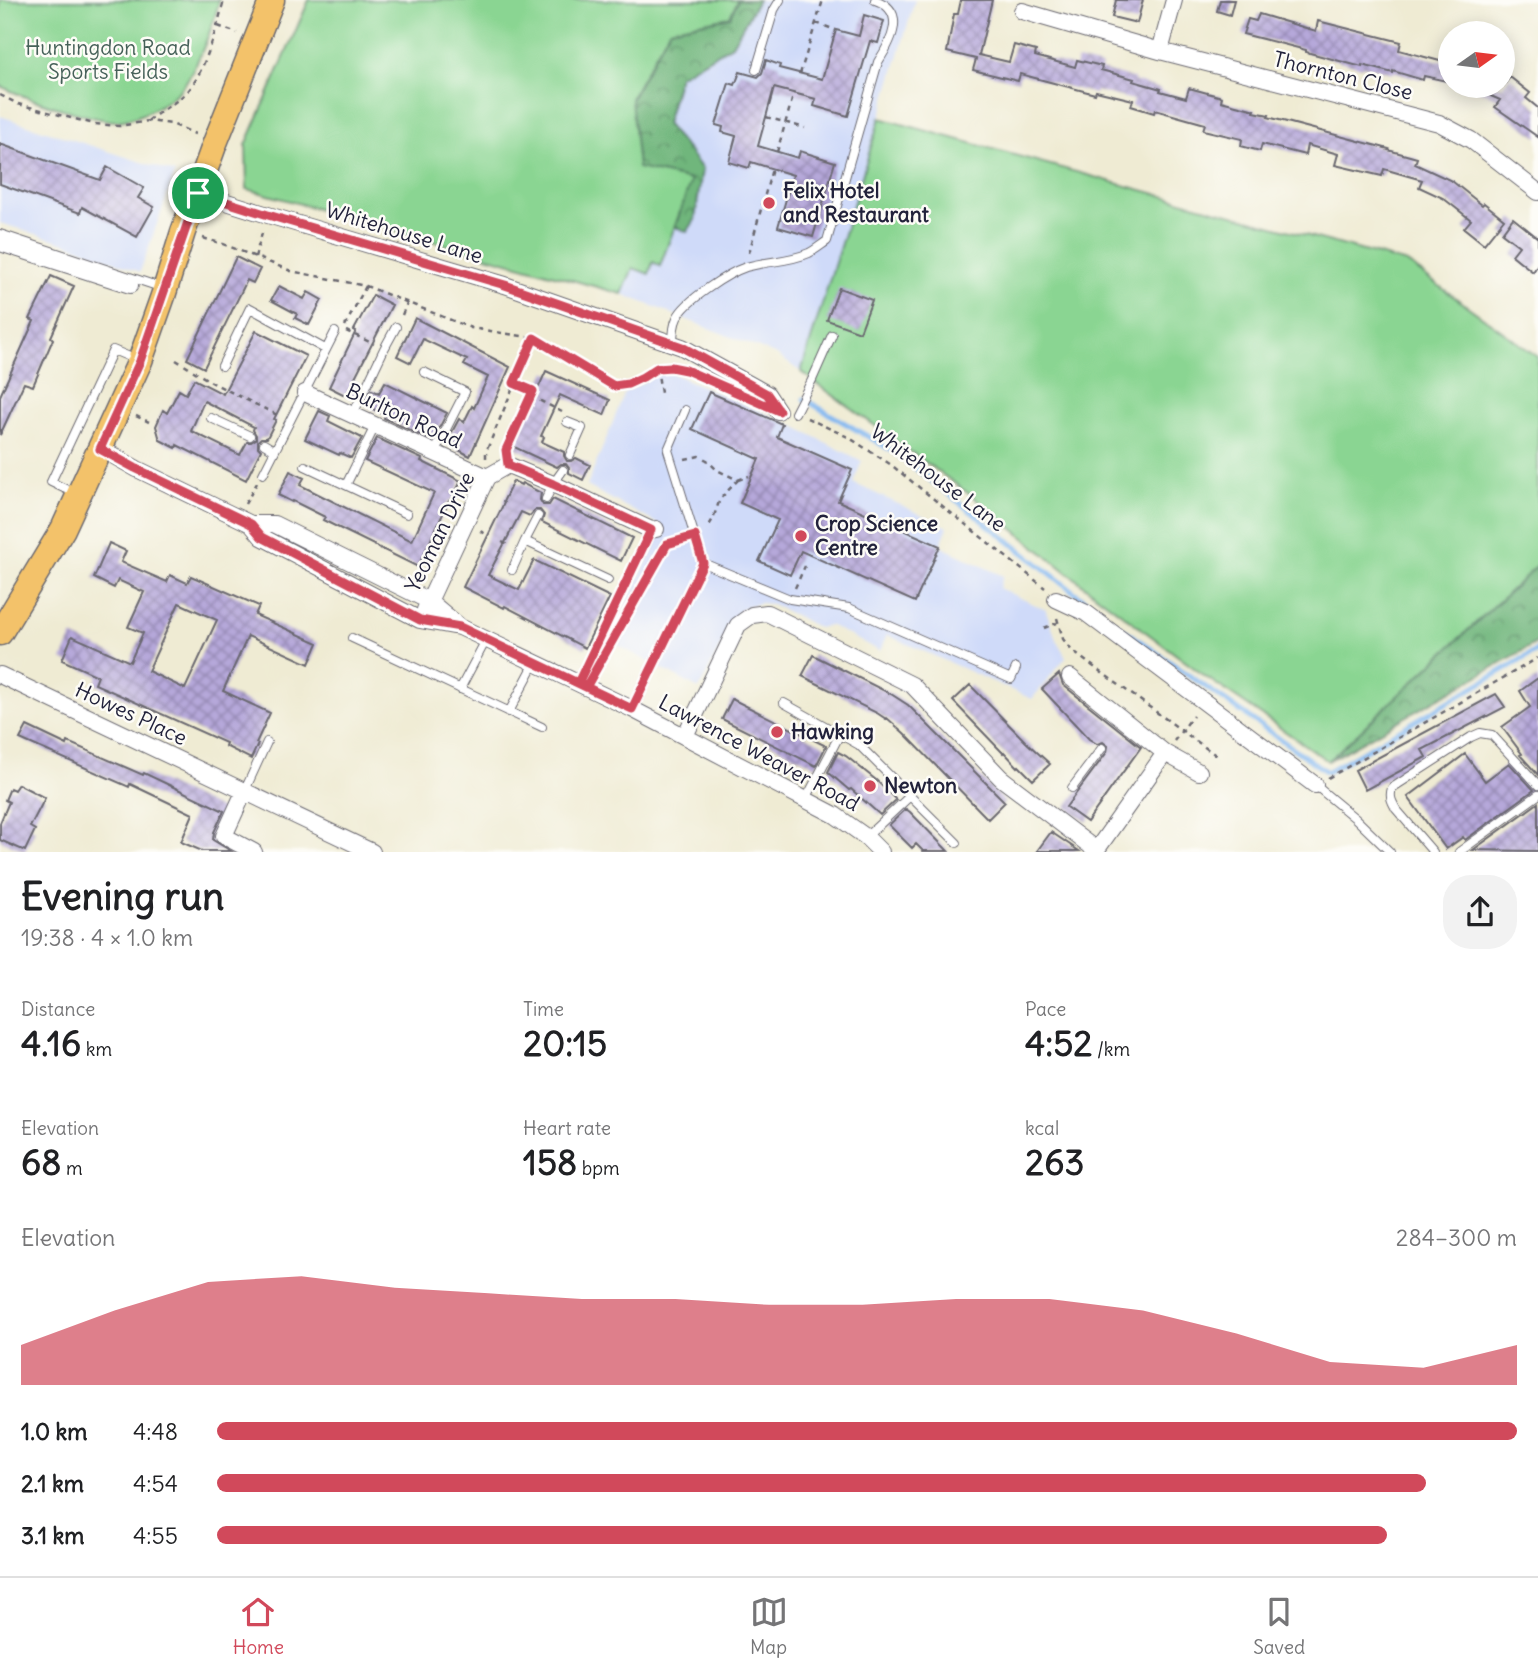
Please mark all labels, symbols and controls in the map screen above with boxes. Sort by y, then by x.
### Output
north arrow [1438,21,1516,98]
map controls [1438,21,1515,98]
park label: Huntingdon Road Sports Fields [25,34,191,85]
street label: Thornton Close [1271,45,1416,106]
pin [168,163,228,223]
icon: arrive [179,174,217,212]
place label: Felix Hotel and Restaurant [783,177,930,228]
marker: Felix Hotel and Restaurant [761,195,777,211]
street label: Whitehouse Lane [322,196,486,269]
street label: Burlton Road [342,377,466,454]
street label: Whitehouse Lane [865,418,1011,537]
street label: Yeoman Drive [399,467,480,596]
place label: Crop Science Centre [815,510,938,561]
marker: Crop Science Centre [793,528,809,544]
street label: Howes Place [71,676,191,751]
street label: Lawrence Weaver Road [654,688,864,817]
place label: Hawking [791,718,874,745]
marker: Hawking [769,724,785,740]
place label: Newton [884,772,957,799]
marker: Newton [862,778,878,794]
text: Evening run [21,873,224,920]
button: share [1443,875,1517,949]
text: 19:38 · 4 × 1.0 km [21,923,193,952]
text: Distance [21,997,95,1021]
text: Time [523,997,564,1021]
text: Pace [1025,997,1066,1021]
text: 4.16 [21,1021,81,1065]
text: 20:15 [523,1021,607,1065]
text: 4:52 [1025,1021,1092,1065]
text: km [81,1037,112,1061]
text: /km [1092,1037,1130,1061]
text: Elevation [21,1116,99,1140]
text: Heart rate [523,1116,611,1140]
text: kcal [1025,1116,1059,1140]
text: 68 [21,1140,61,1184]
text: 158 [523,1140,577,1184]
text: 263 [1025,1140,1084,1184]
text: m [61,1156,83,1180]
text: bpm [577,1156,620,1180]
text: Elevation [21,1223,115,1252]
text: 284–300 m [1396,1223,1517,1252]
text: 1.0 km [21,1417,87,1446]
text: 4:48 [133,1417,178,1446]
text: 2.1 km [21,1469,84,1498]
text: 4:54 [133,1469,178,1498]
text: 3.1 km [21,1521,84,1550]
text: 4:55 [133,1521,178,1550]
tab: Home [233,1593,284,1659]
tab: Map [750,1593,788,1659]
tab: Saved [1253,1593,1305,1659]

